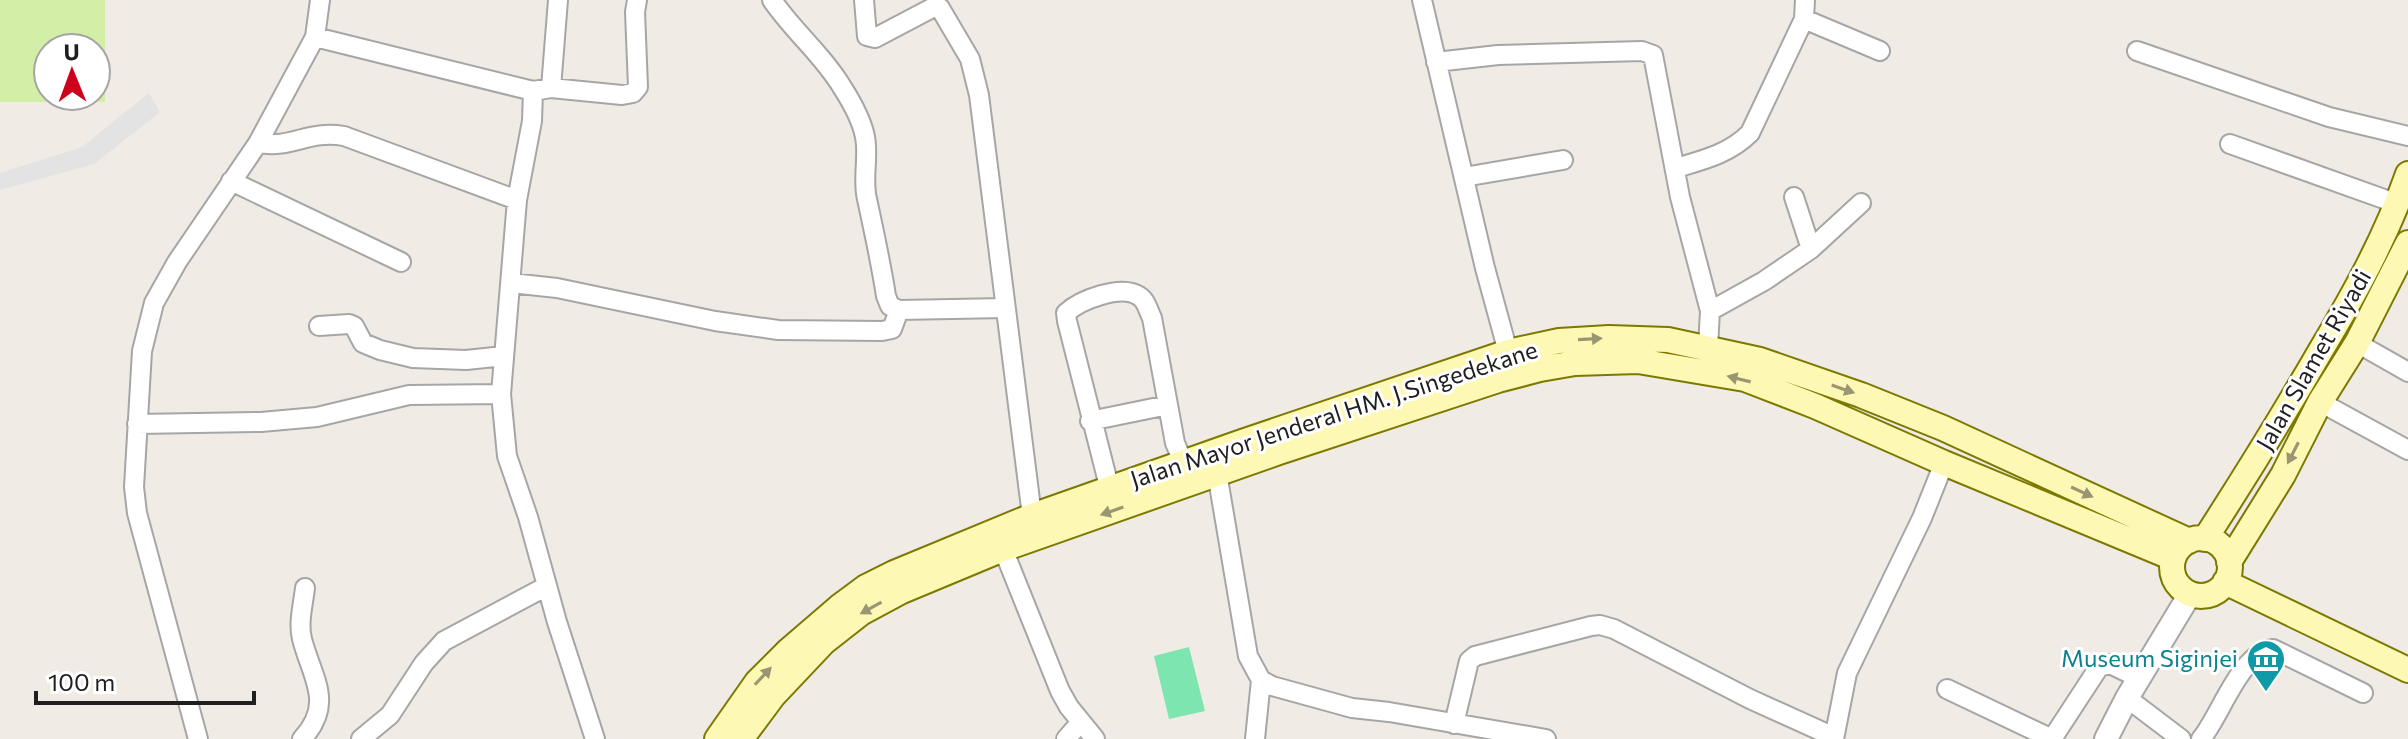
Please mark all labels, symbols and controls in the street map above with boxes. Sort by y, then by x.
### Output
north arrow [32,32,112,112]
text: U [63,38,80,65]
street label: Jalan Slamet Riyadi [2249,264,2376,455]
one-way arrow [1578,333,1603,346]
street label: Jalan Mayor Jenderal HM. J.Singedekane [1126,334,1541,493]
one-way arrow [1726,372,1751,384]
one-way arrow [1831,384,1855,396]
one-way arrow [2287,442,2300,465]
one-way arrow [2070,485,2094,499]
one-way arrow [1100,505,1124,517]
one-way arrow [860,601,883,615]
museum icon: Museum Siginjei [2245,638,2287,693]
place label: Museum Siginjei [2061,643,2238,672]
scale bar [36,655,254,705]
text: 100 m [48,667,115,696]
one-way arrow [754,667,772,686]

